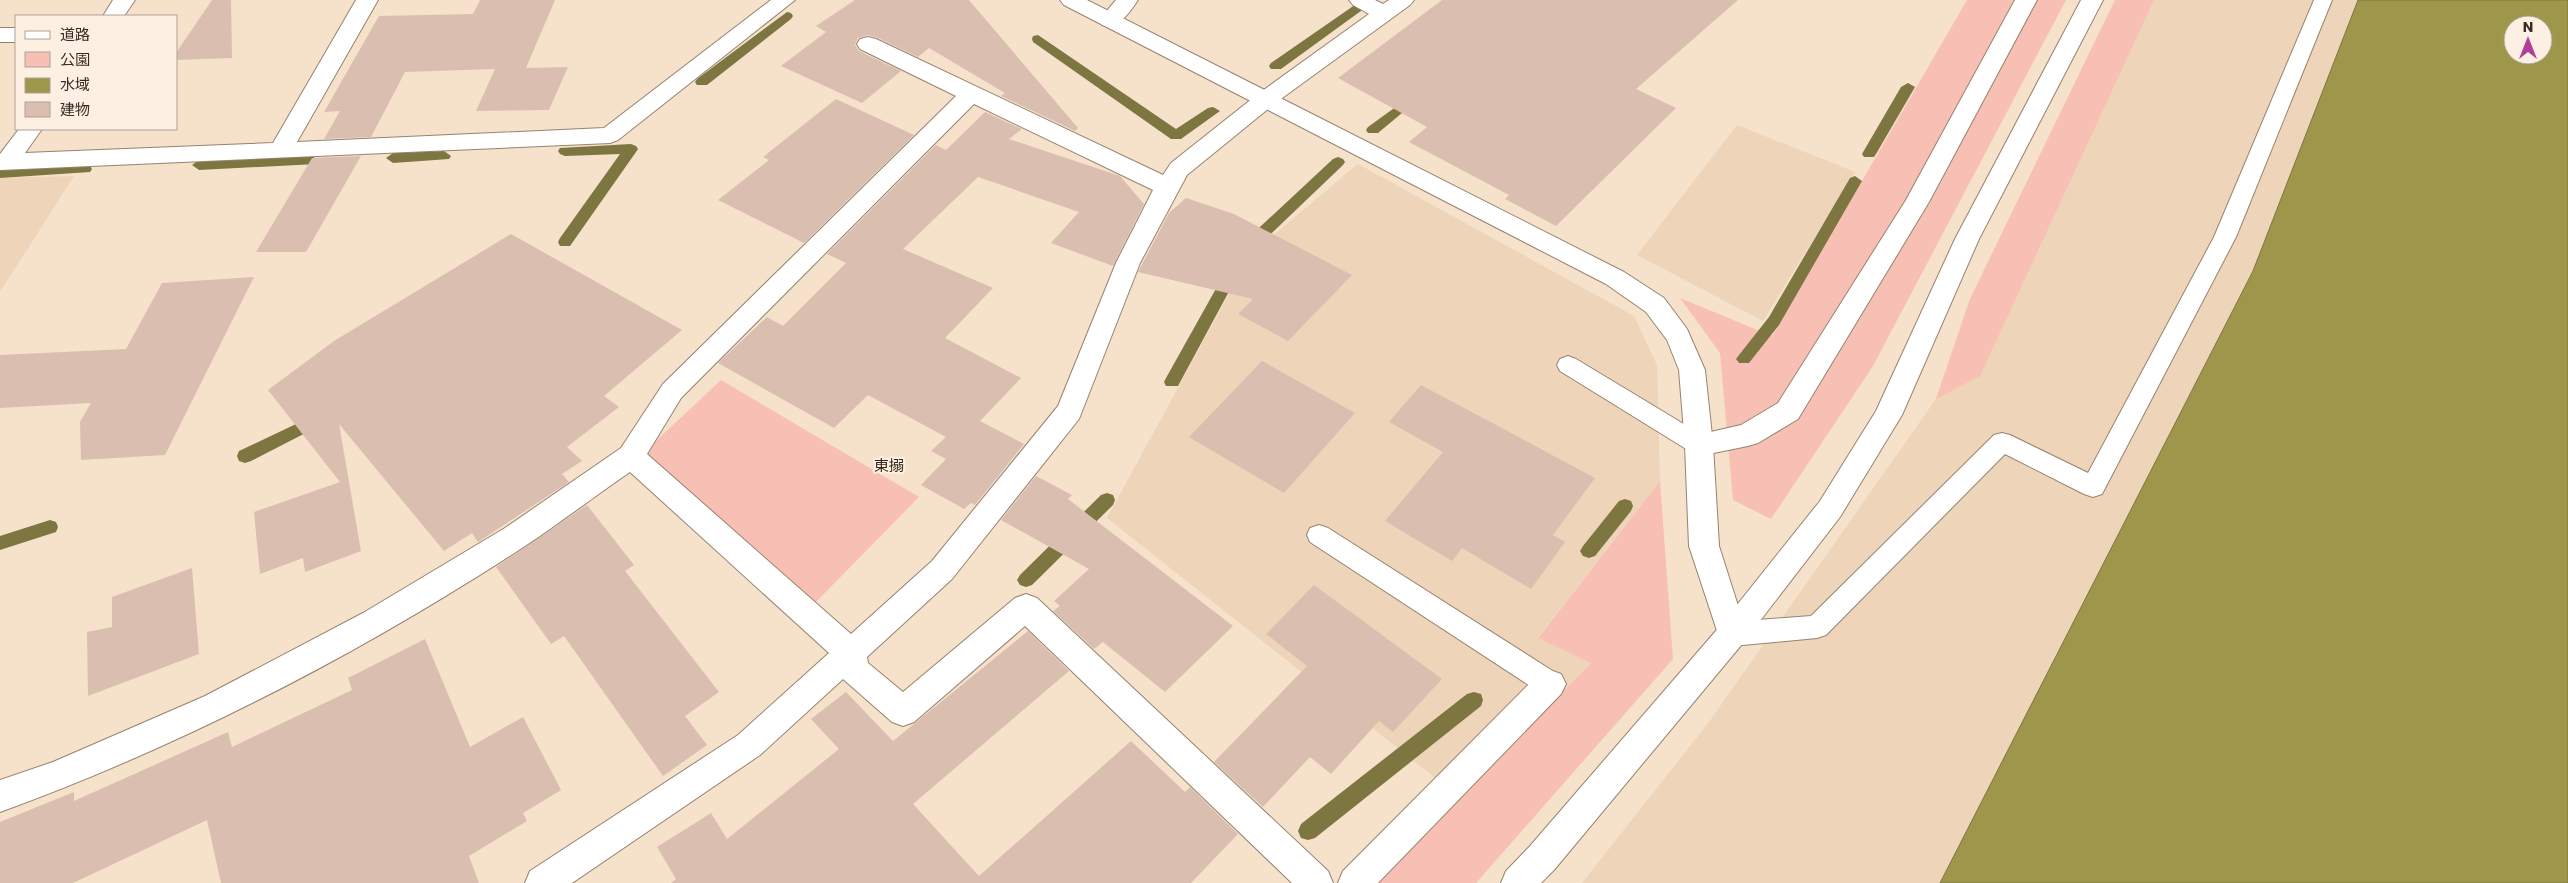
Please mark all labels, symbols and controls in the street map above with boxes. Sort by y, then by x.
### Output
legend [15,15,178,130]
north arrow [2503,15,2553,65]
text: N [2523,17,2533,37]
text: 道路 [60,24,90,45]
text: 公園 [60,49,90,70]
text: 水域 [60,74,90,95]
text: 建物 [60,99,90,120]
district label: 東搦 [874,455,904,476]

